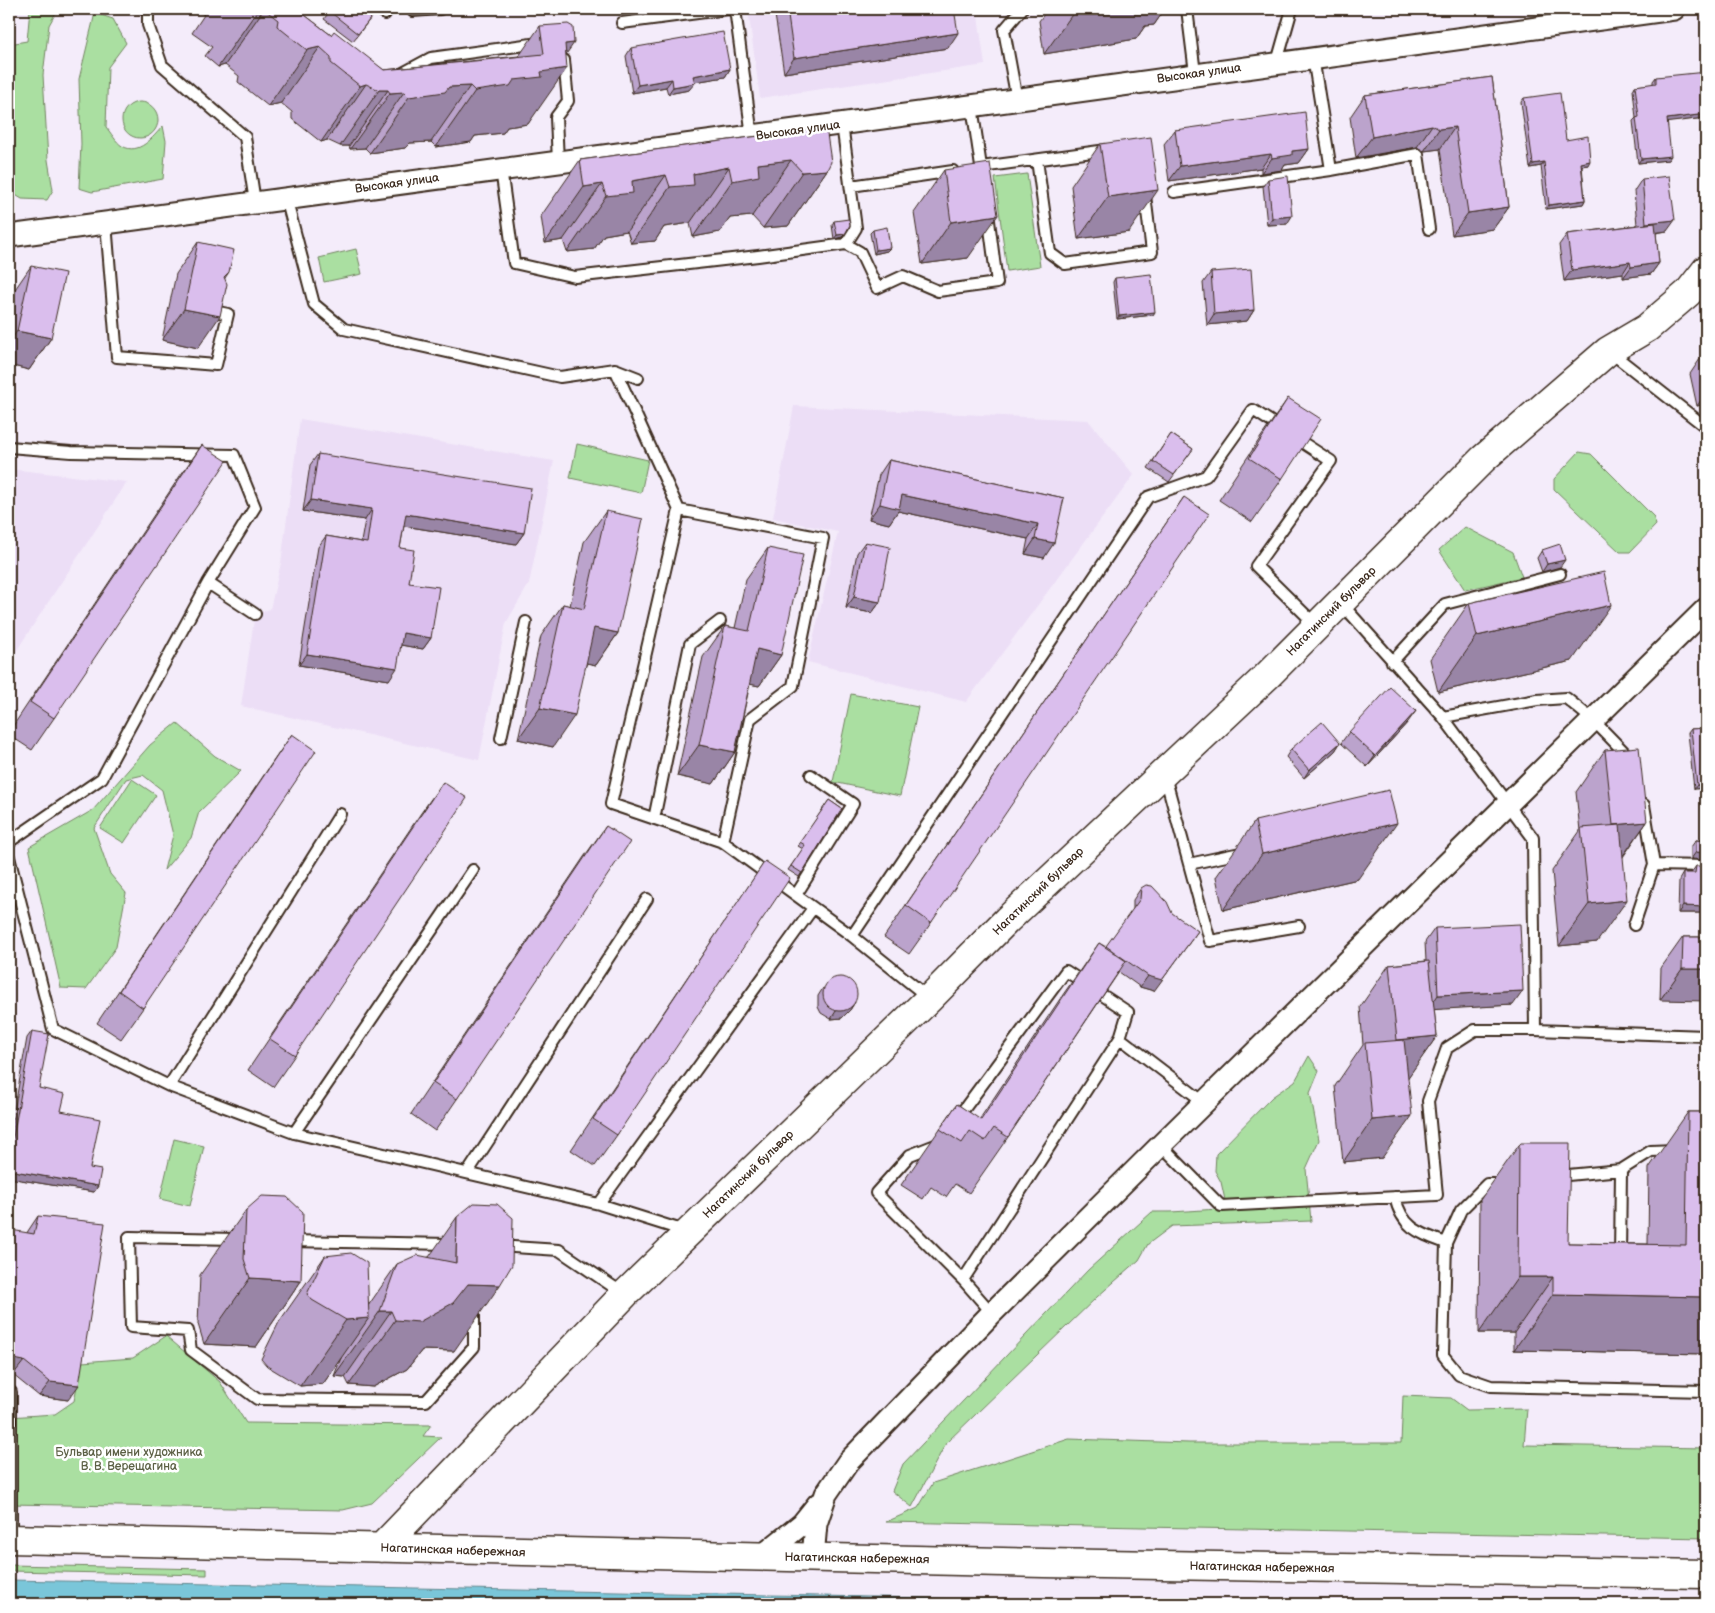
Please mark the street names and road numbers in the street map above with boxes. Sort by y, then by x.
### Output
street label: Высокая улица [1156,60,1242,87]
street label: Высокая улица [755,117,841,144]
street label: Высокая улица [354,170,440,197]
street label: Нагатинский бульвар [1283,563,1379,659]
street label: Нагатинский бульвар [990,844,1087,939]
street label: Нагатинский бульвар [700,1127,797,1222]
street label: Нагатинская набережная [380,1540,526,1561]
street label: Нагатинская набережная [784,1550,930,1567]
street label: Нагатинская набережная [1189,1559,1335,1576]

